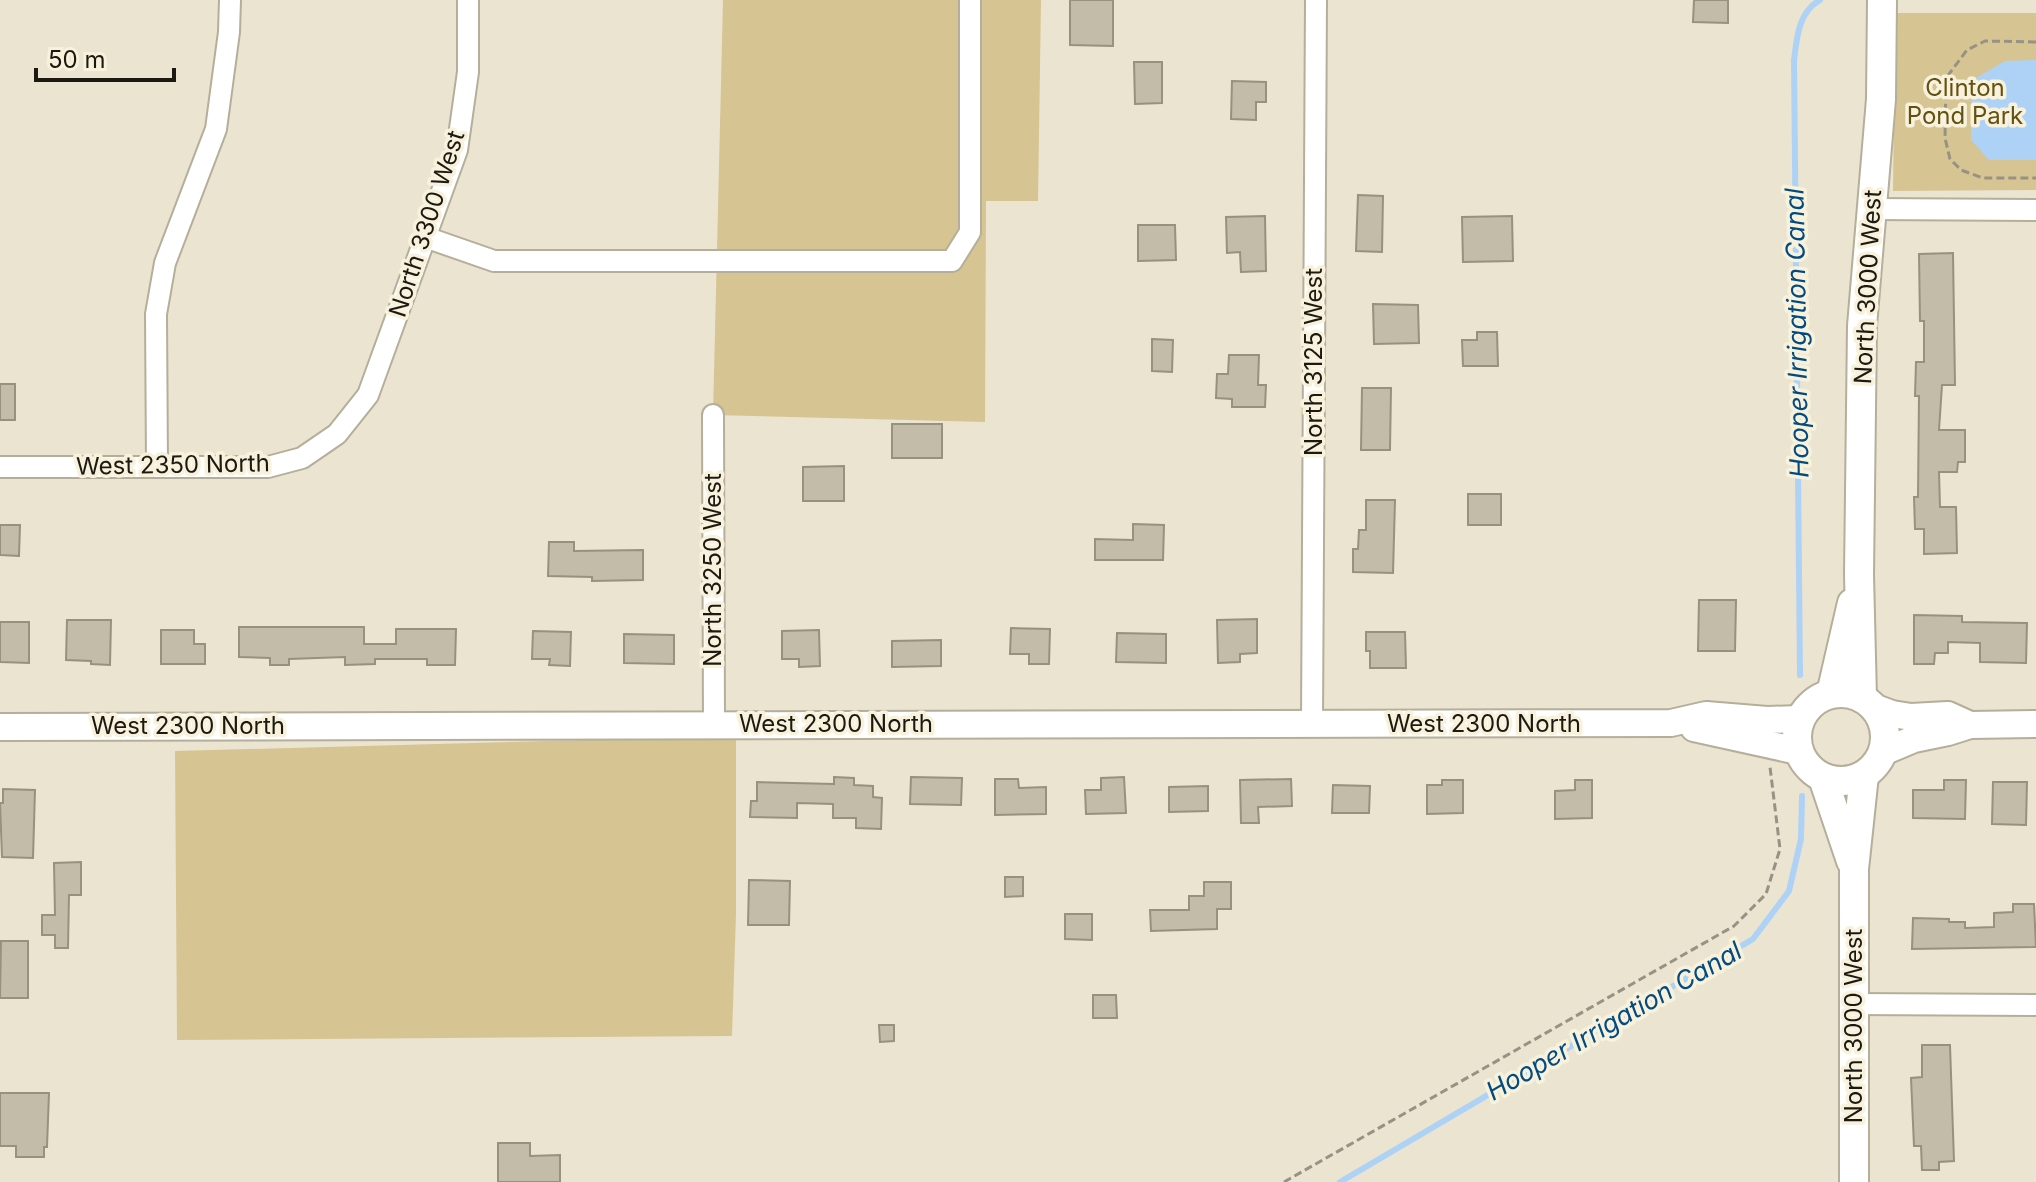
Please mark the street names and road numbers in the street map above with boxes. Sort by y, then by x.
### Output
street label: North 3300 West [383,127,470,321]
street label: North 3000 West [1848,189,1887,385]
street label: North 3125 West [1299,268,1328,456]
street label: West 2350 North [76,448,270,481]
street label: North 3250 West [698,473,727,667]
street label: West 2300 North [739,709,933,738]
street label: West 2300 North [1387,709,1581,738]
street label: West 2300 North [91,711,285,740]
street label: North 3000 West [1839,929,1868,1123]

